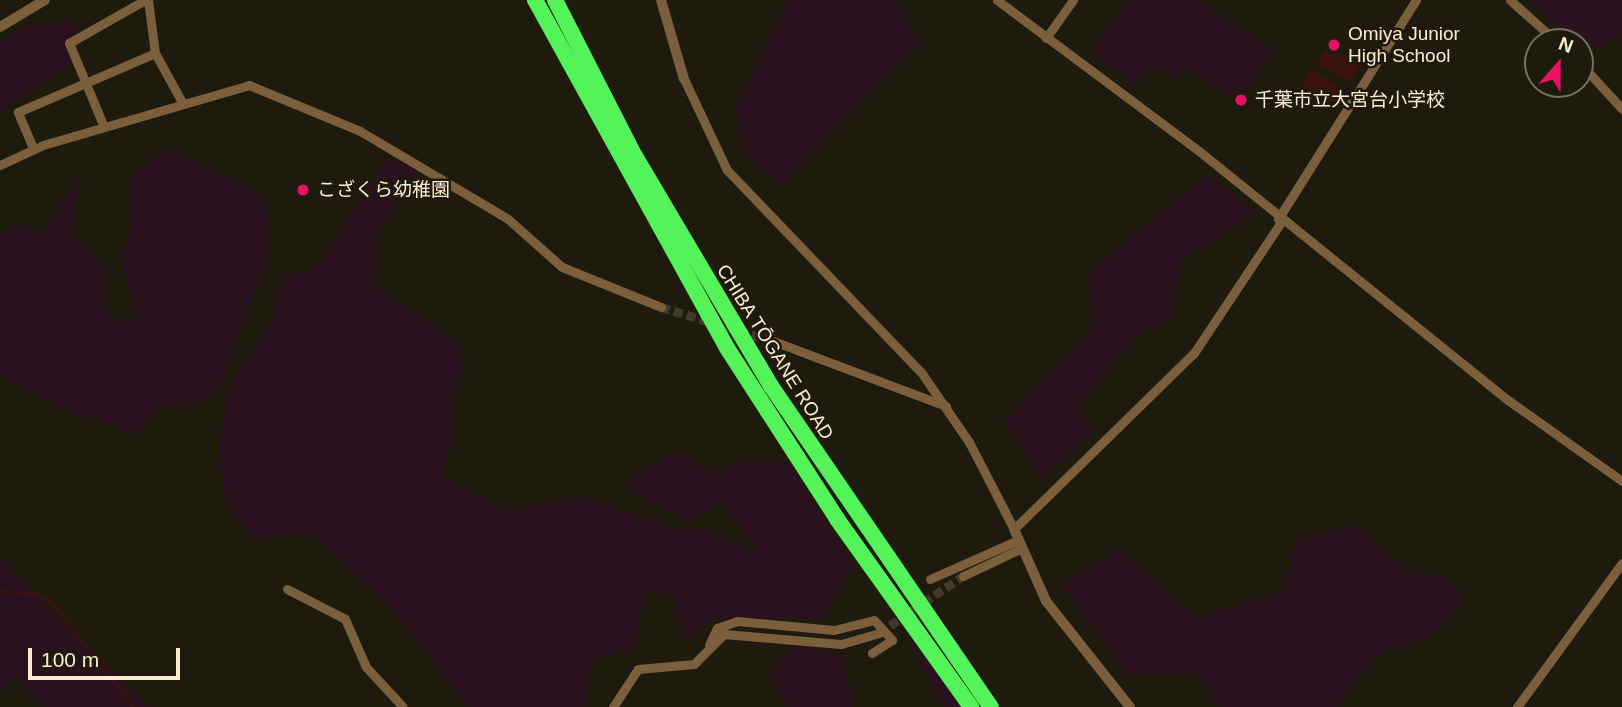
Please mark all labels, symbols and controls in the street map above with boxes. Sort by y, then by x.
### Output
place label: Omiya Junior High School [1348,23,1460,67]
north arrow [1524,28,1594,98]
text: N [1556,33,1576,57]
marker: Omiya Junior High School [1326,37,1342,53]
place label: 千葉市立大宮台小学校 [1255,89,1445,111]
marker: 千葉市立大宮台小学校 [1233,92,1249,108]
place label: こざくら幼稚園 [317,179,450,201]
marker: こざくら幼稚園 [295,182,311,198]
street label: CHIBA TŌGANE ROAD [711,260,839,444]
scale bar [32,634,184,678]
text: 100 m [41,648,99,671]

